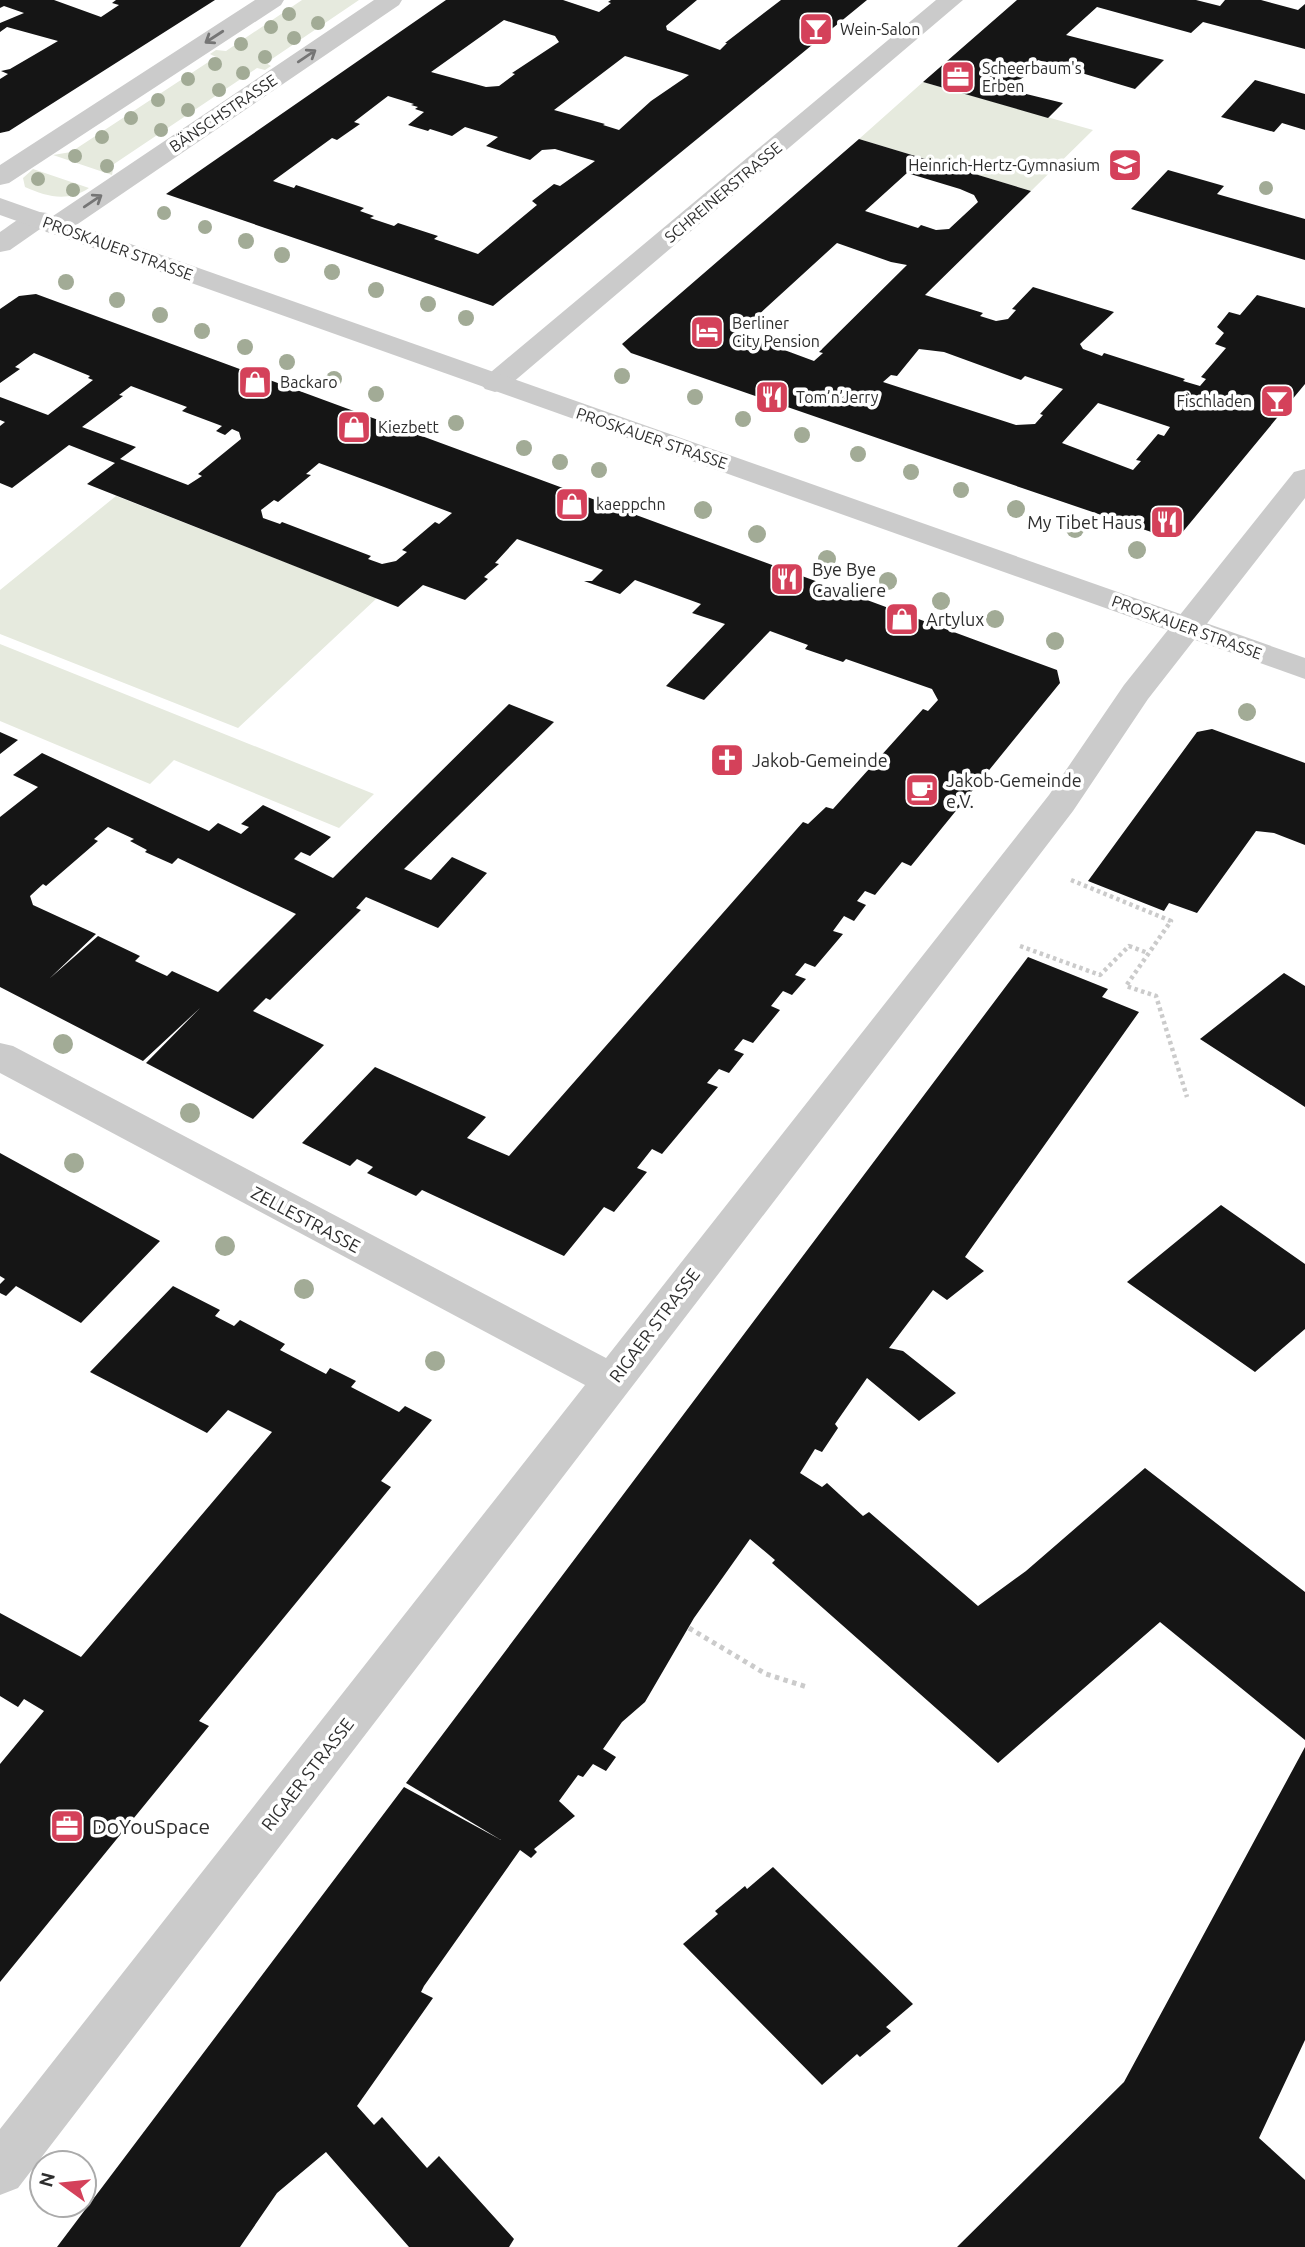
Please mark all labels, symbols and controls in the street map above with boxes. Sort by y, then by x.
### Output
bar icon: Wein-Salon [797,10,835,48]
place label: Wein-Salon [840,20,920,38]
one-way arrow [205,31,225,45]
one-way arrow [297,49,316,63]
office icon: Scheerbaum's Erben [939,58,977,96]
place label: Scheerbaum's Erben [982,59,1082,95]
street label: BÄNSCHSTRASSE [166,70,280,156]
street label: SCHREINERSTRASSE [661,138,785,246]
school or university icon: Heinrich-Hertz-Gymnasium [1106,146,1144,184]
place label: Heinrich-Hertz-Gymnasium [908,156,1100,174]
one-way arrow [83,194,102,209]
street label: PROSKAUER STRASSE [40,212,196,284]
hotel icon: Berliner City Pension [688,313,726,351]
place label: Berliner City Pension [732,314,820,350]
shop icon: Backaro [236,363,274,401]
place label: Backaro [280,373,338,391]
restaurant icon: Tom’n’Jerry [753,378,791,416]
bar icon: Fischladen [1258,382,1296,420]
place label: Tom’n’Jerry [796,388,879,406]
place label: Fischladen [1176,392,1252,410]
street label: PROSKAUER STRASSE [574,404,730,472]
shop icon: Kiezbett [335,408,373,446]
place label: Kiezbett [378,418,440,436]
shop icon: kaeppchn [553,485,591,523]
place label: kaeppchn [596,495,666,513]
restaurant icon: My Tibet Haus [1148,503,1186,541]
place label: My Tibet Haus [1027,512,1142,532]
place label: Bye Bye Cavaliere [812,559,886,600]
restaurant icon: Bye Bye Cavaliere [768,560,806,598]
street label: PROSKAUER STRASSE [1109,591,1265,663]
shop icon: Artylux [883,600,921,638]
place label: Artylux [926,609,984,629]
church icon: Jakob-Gemeinde [708,741,746,779]
place label: Jakob-Gemeinde [752,750,888,770]
place label: Jakob-Gemeinde e.V. [946,770,1082,811]
cafe icon: Jakob-Gemeinde e.V. [903,771,941,809]
street label: ZELLESTRASSE [248,1182,364,1256]
street label: RIGAER STRASSE [605,1264,703,1386]
street label: RIGAER STRASSE [257,1714,357,1834]
office icon: DoYouSpace [48,1807,86,1845]
place label: DoYouSpace [92,1814,210,1838]
north arrow [28,2149,98,2219]
text: N [34,2170,59,2189]

